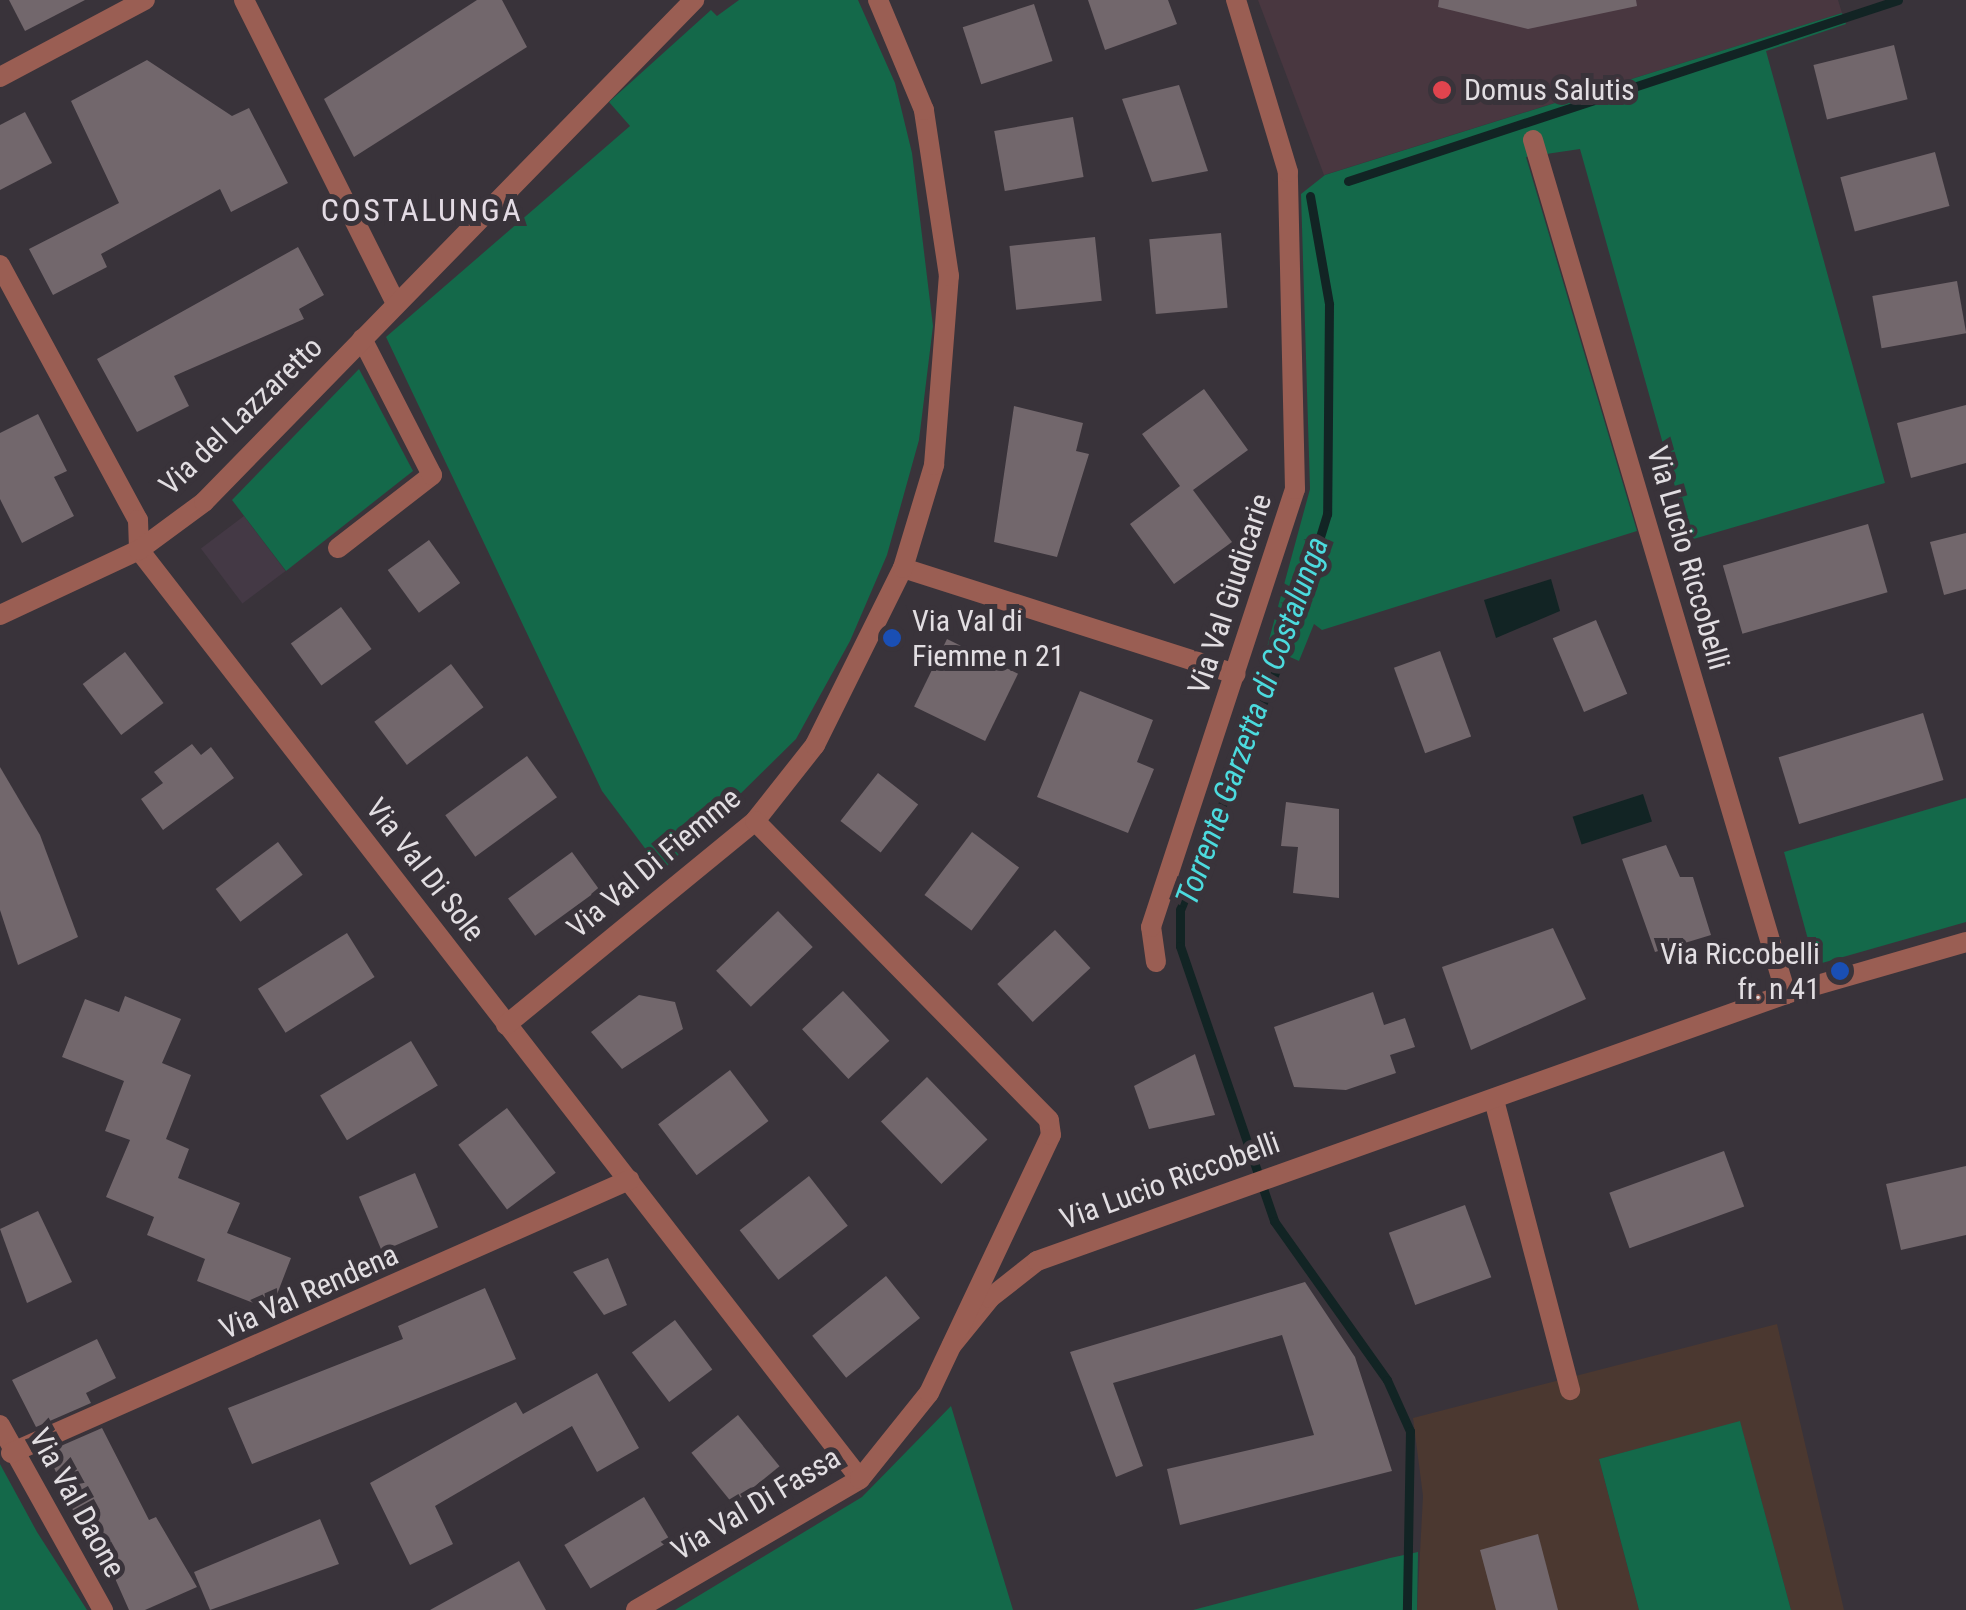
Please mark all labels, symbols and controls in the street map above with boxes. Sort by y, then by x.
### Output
place label: Domus Salutis [1464,72,1635,108]
marker: Domus Salutis [1429,77,1455,103]
district label: COSTALUNGA [321,191,523,229]
street label: Via del Lazzaretto [152,329,330,503]
street label: Via Lucio Riccobelli [1639,442,1737,674]
street label: Via Val Giudicarie [1181,489,1279,699]
water label: Torrente Garzetta di Costalunga [1167,532,1337,910]
place label: Via Val di Fiemme n 21 [912,603,1065,674]
marker: Via Val di Fiemme n 21 [881,627,903,649]
street label: Via Val Di Fiemme [560,780,748,946]
street label: Via Val Di Sole [358,791,492,949]
place label: Via Riccobelli fr. n 41 [1660,936,1820,1006]
marker: Via Riccobelli fr. n 41 [1829,960,1851,982]
street label: Via Lucio Riccobelli [1055,1125,1285,1237]
street label: Via Val Rendena [214,1237,404,1347]
street label: Via Val Daone [21,1422,133,1584]
street label: Via Val Di Fassa [665,1440,847,1568]

